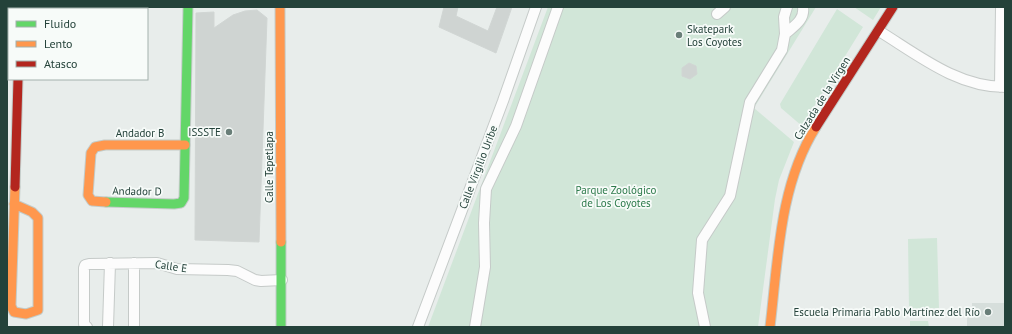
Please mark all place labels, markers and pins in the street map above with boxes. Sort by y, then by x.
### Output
place label: Skatepark Los Coyotes [687,22,742,49]
marker: Skatepark Los Coyotes [674,30,684,40]
place label: ISSSTE [188,125,221,139]
marker: ISSSTE [224,127,234,137]
place label: Escuela Primaria Pablo Martínez del Río [793,305,980,319]
marker: Escuela Primaria Pablo Martínez del Río [983,307,993,317]

